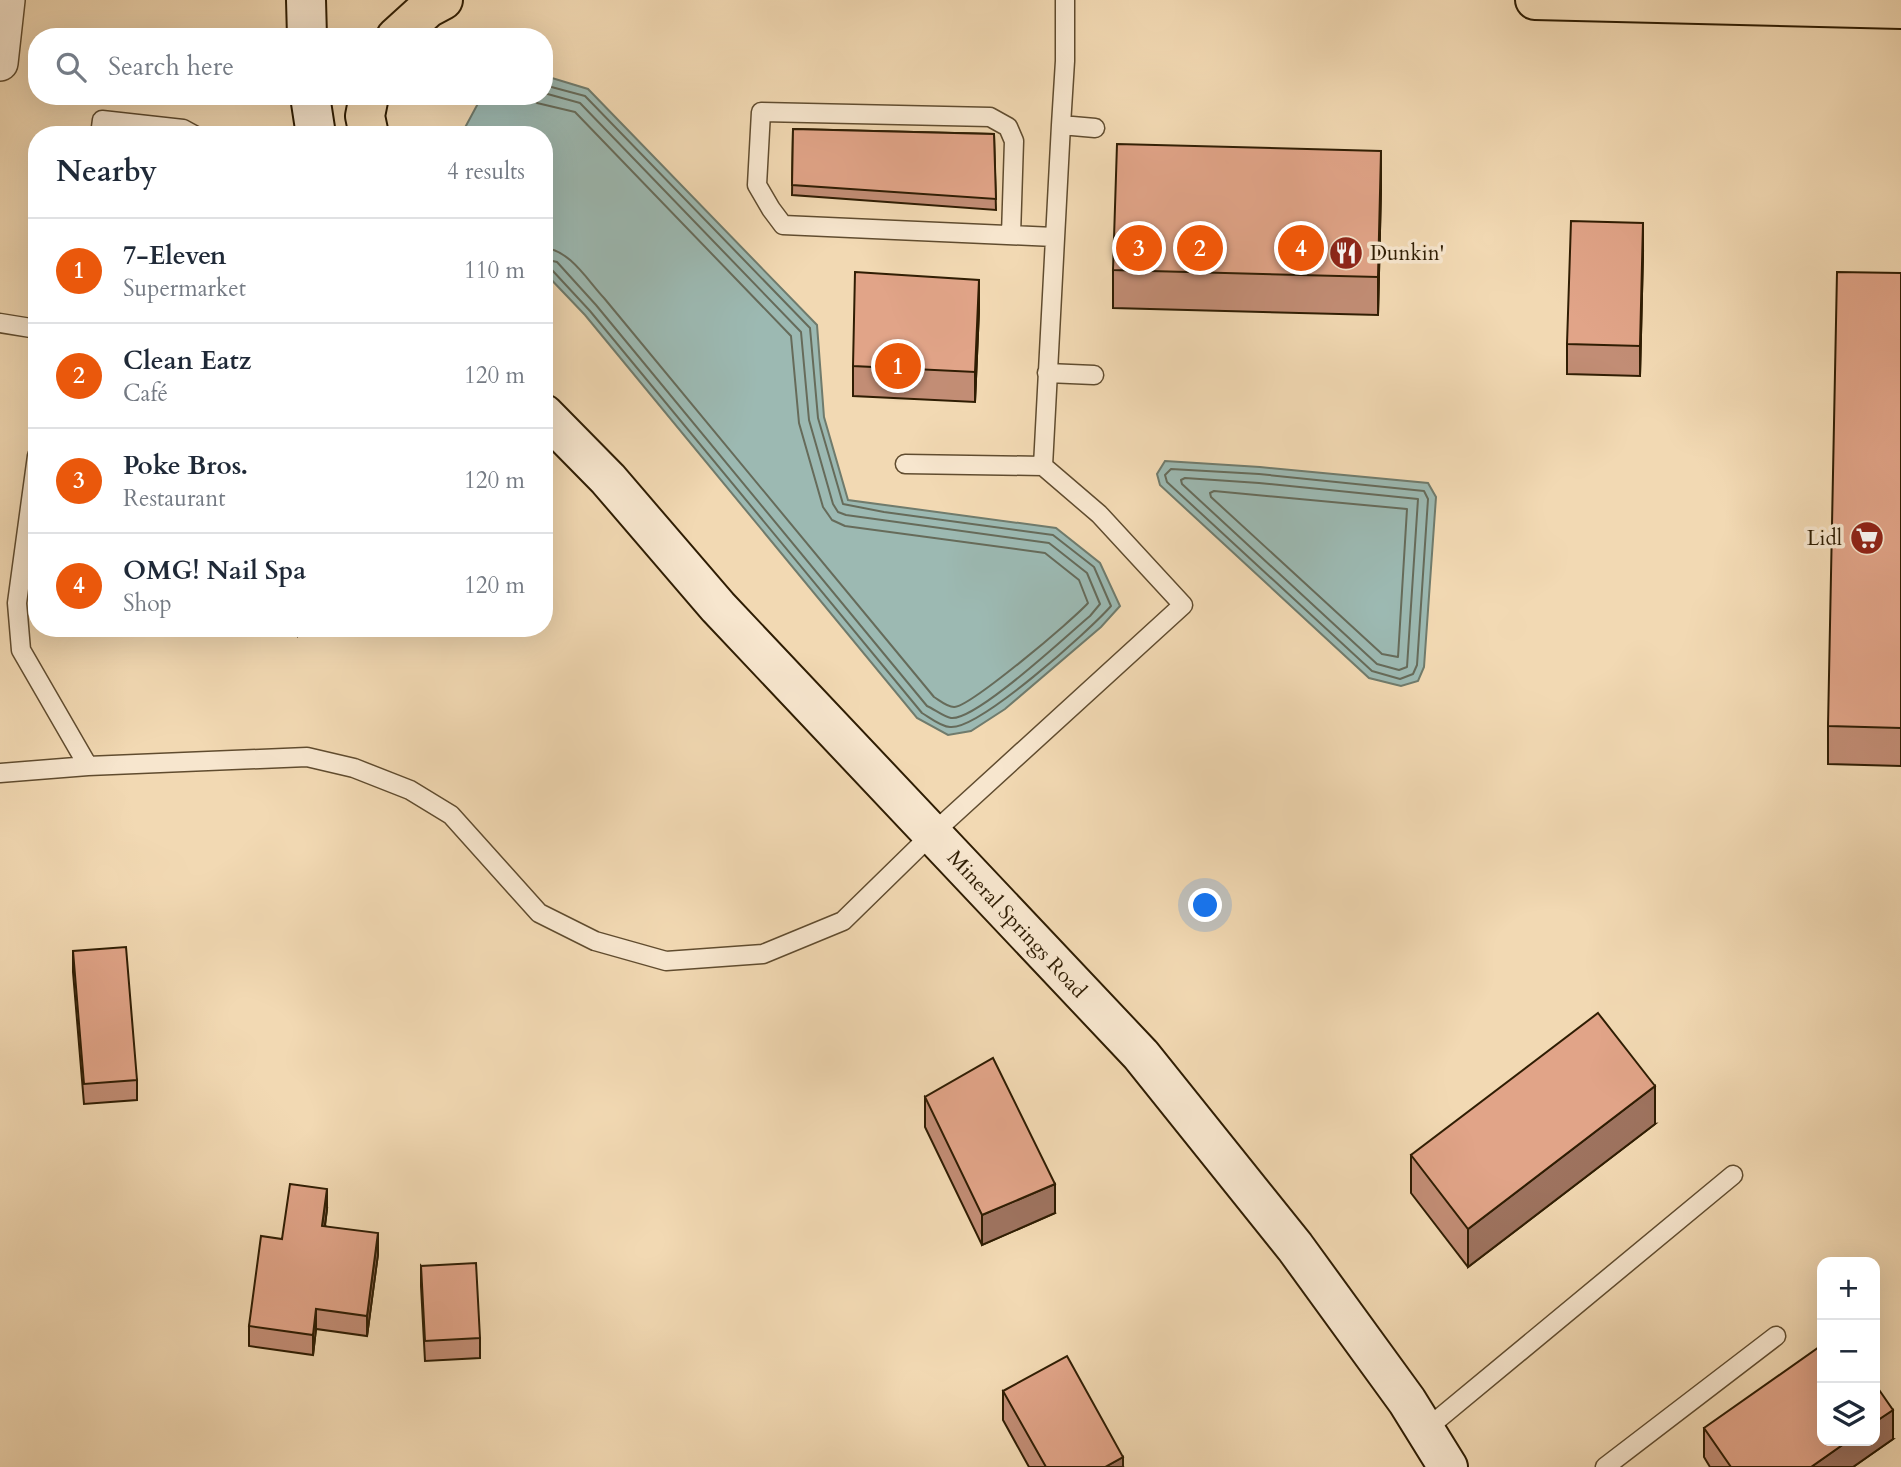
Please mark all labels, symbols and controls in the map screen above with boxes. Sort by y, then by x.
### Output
search box [28,28,553,105]
icon: search [52,48,90,86]
text: Search here [108,49,234,84]
text: Nearby [56,151,157,192]
text: 4 results [447,156,525,187]
pin: 3 [1116,222,1162,274]
pin: 2 [1177,222,1223,274]
pin: 4 [1278,222,1324,274]
restaurant icon: Dunkin' [1327,234,1365,272]
text: 7-Eleven [123,238,227,273]
place label: Dunkin' [1370,239,1444,268]
text: 1 [73,255,85,286]
text: 110 m [464,255,525,286]
text: Supermarket [123,273,246,304]
pin: 1 [875,340,921,392]
text: Clean Eatz [123,343,251,378]
text: 2 [73,360,85,391]
text: 120 m [464,360,525,391]
text: Café [123,378,168,409]
text: Poke Bros. [123,448,248,483]
text: 3 [73,465,85,496]
text: 120 m [464,465,525,496]
text: Restaurant [123,483,226,514]
supermarket icon: Lidl [1848,519,1886,557]
place label: Lidl [1807,524,1842,553]
text: OMG! Nail Spa [123,553,306,588]
text: 4 [73,570,85,601]
text: 120 m [464,570,525,601]
text: Shop [123,588,172,619]
street label: Mineral Springs Road [940,844,1093,1005]
your location [1188,888,1222,922]
map controls [1817,1257,1880,1446]
button: + [1817,1257,1880,1320]
button: − [1817,1320,1880,1383]
button: layers [1817,1383,1880,1446]

